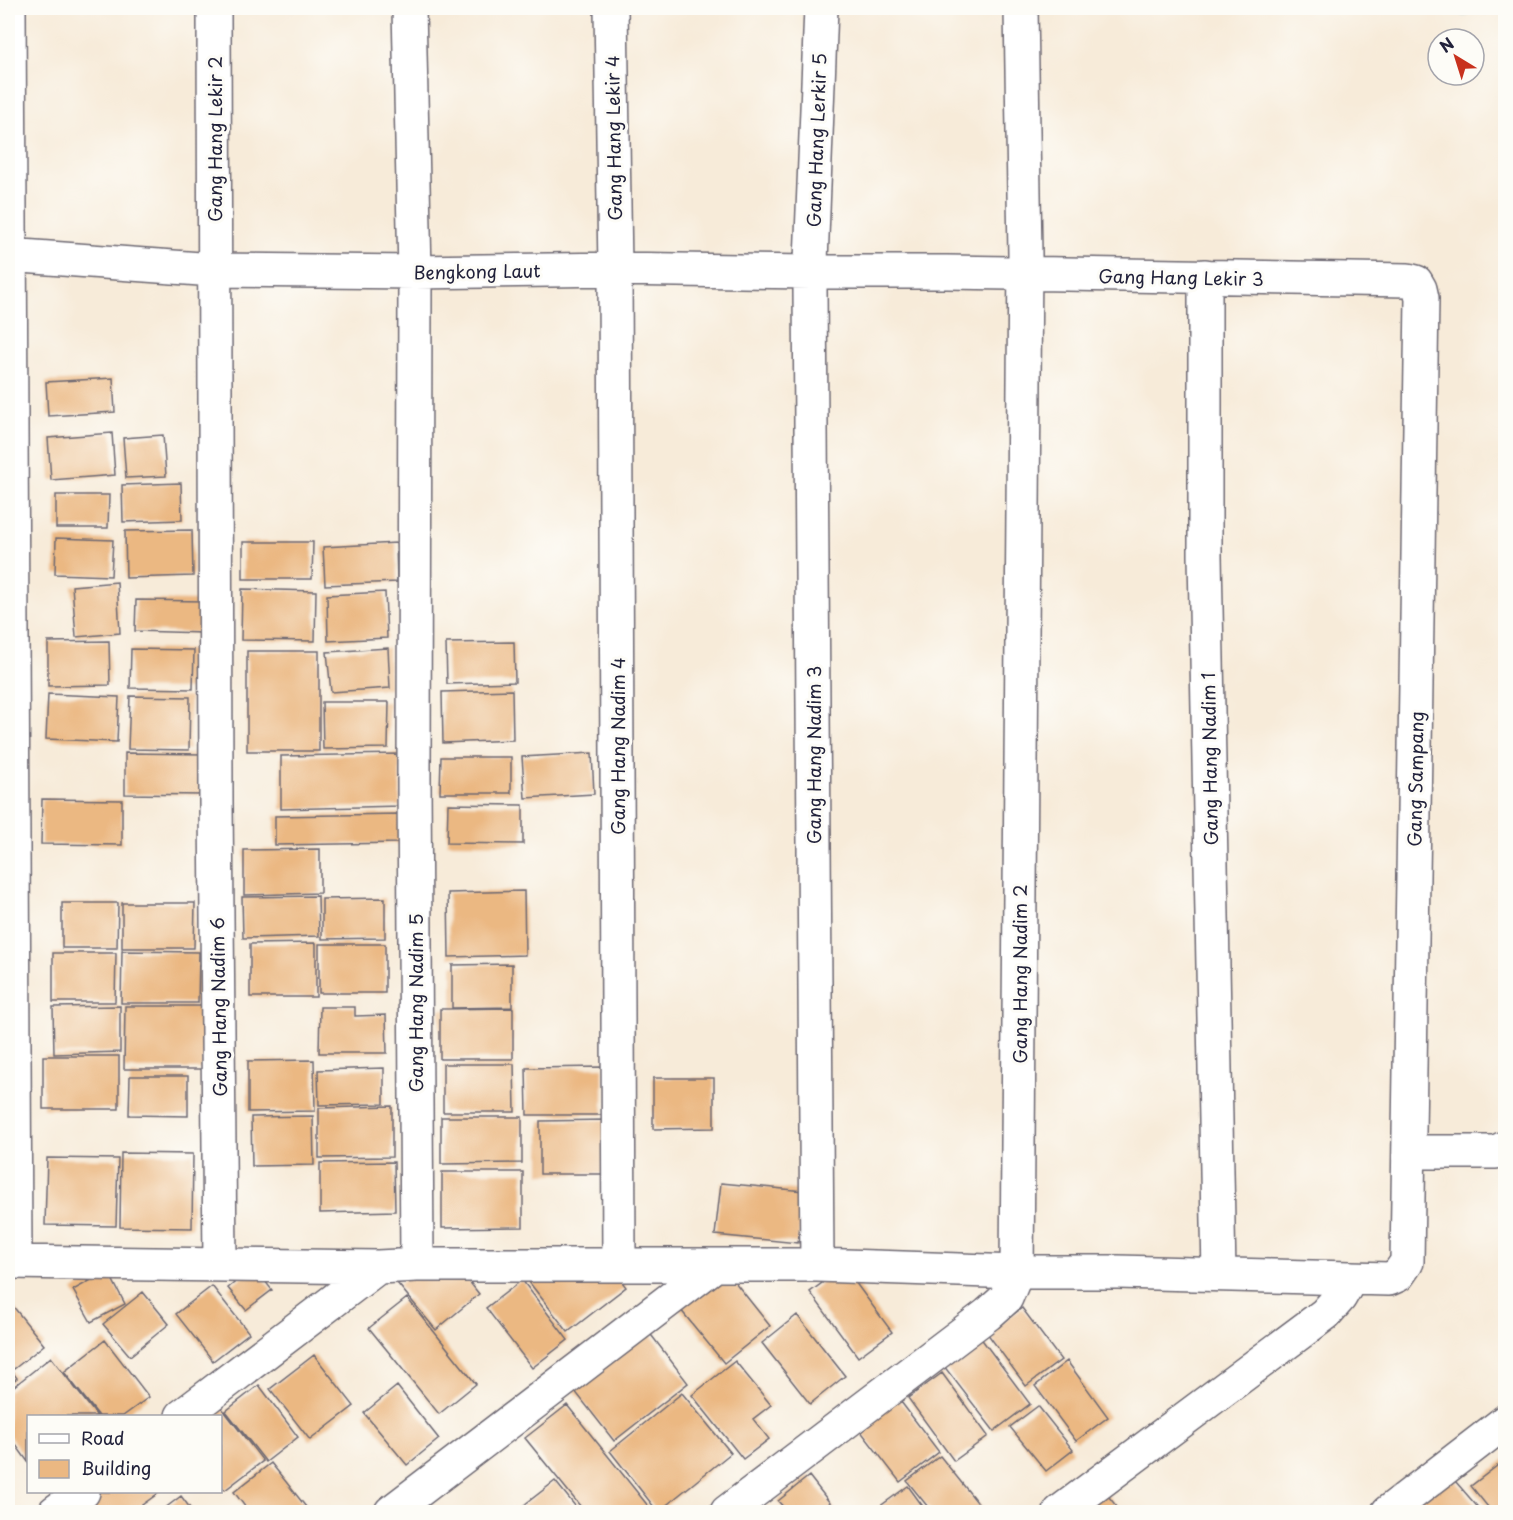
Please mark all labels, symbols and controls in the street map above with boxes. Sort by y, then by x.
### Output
north arrow [1426,27,1486,87]
text: N [1434,31,1459,58]
street label: Gang Hang Lerkir 5 [799,52,833,228]
street label: Gang Hang Lekir 4 [598,55,628,221]
street label: Gang Hang Lekir 2 [201,56,228,222]
street label: Bengkong Laut [413,256,541,286]
street label: Gang Hang Lekir 3 [1098,262,1264,292]
street label: Gang Hang Nadim 4 [604,657,631,835]
street label: Gang Hang Nadim 3 [800,666,827,844]
street label: Gang Hang Nadim 1 [1194,672,1224,846]
street label: Gang Sampang [1400,711,1430,847]
street label: Gang Hang Nadim 2 [1006,884,1033,1064]
street label: Gang Hang Nadim 5 [402,913,429,1093]
street label: Gang Hang Nadim 6 [203,917,233,1097]
legend [27,1415,222,1493]
text: Road [81,1424,125,1451]
text: Building [81,1454,151,1481]

